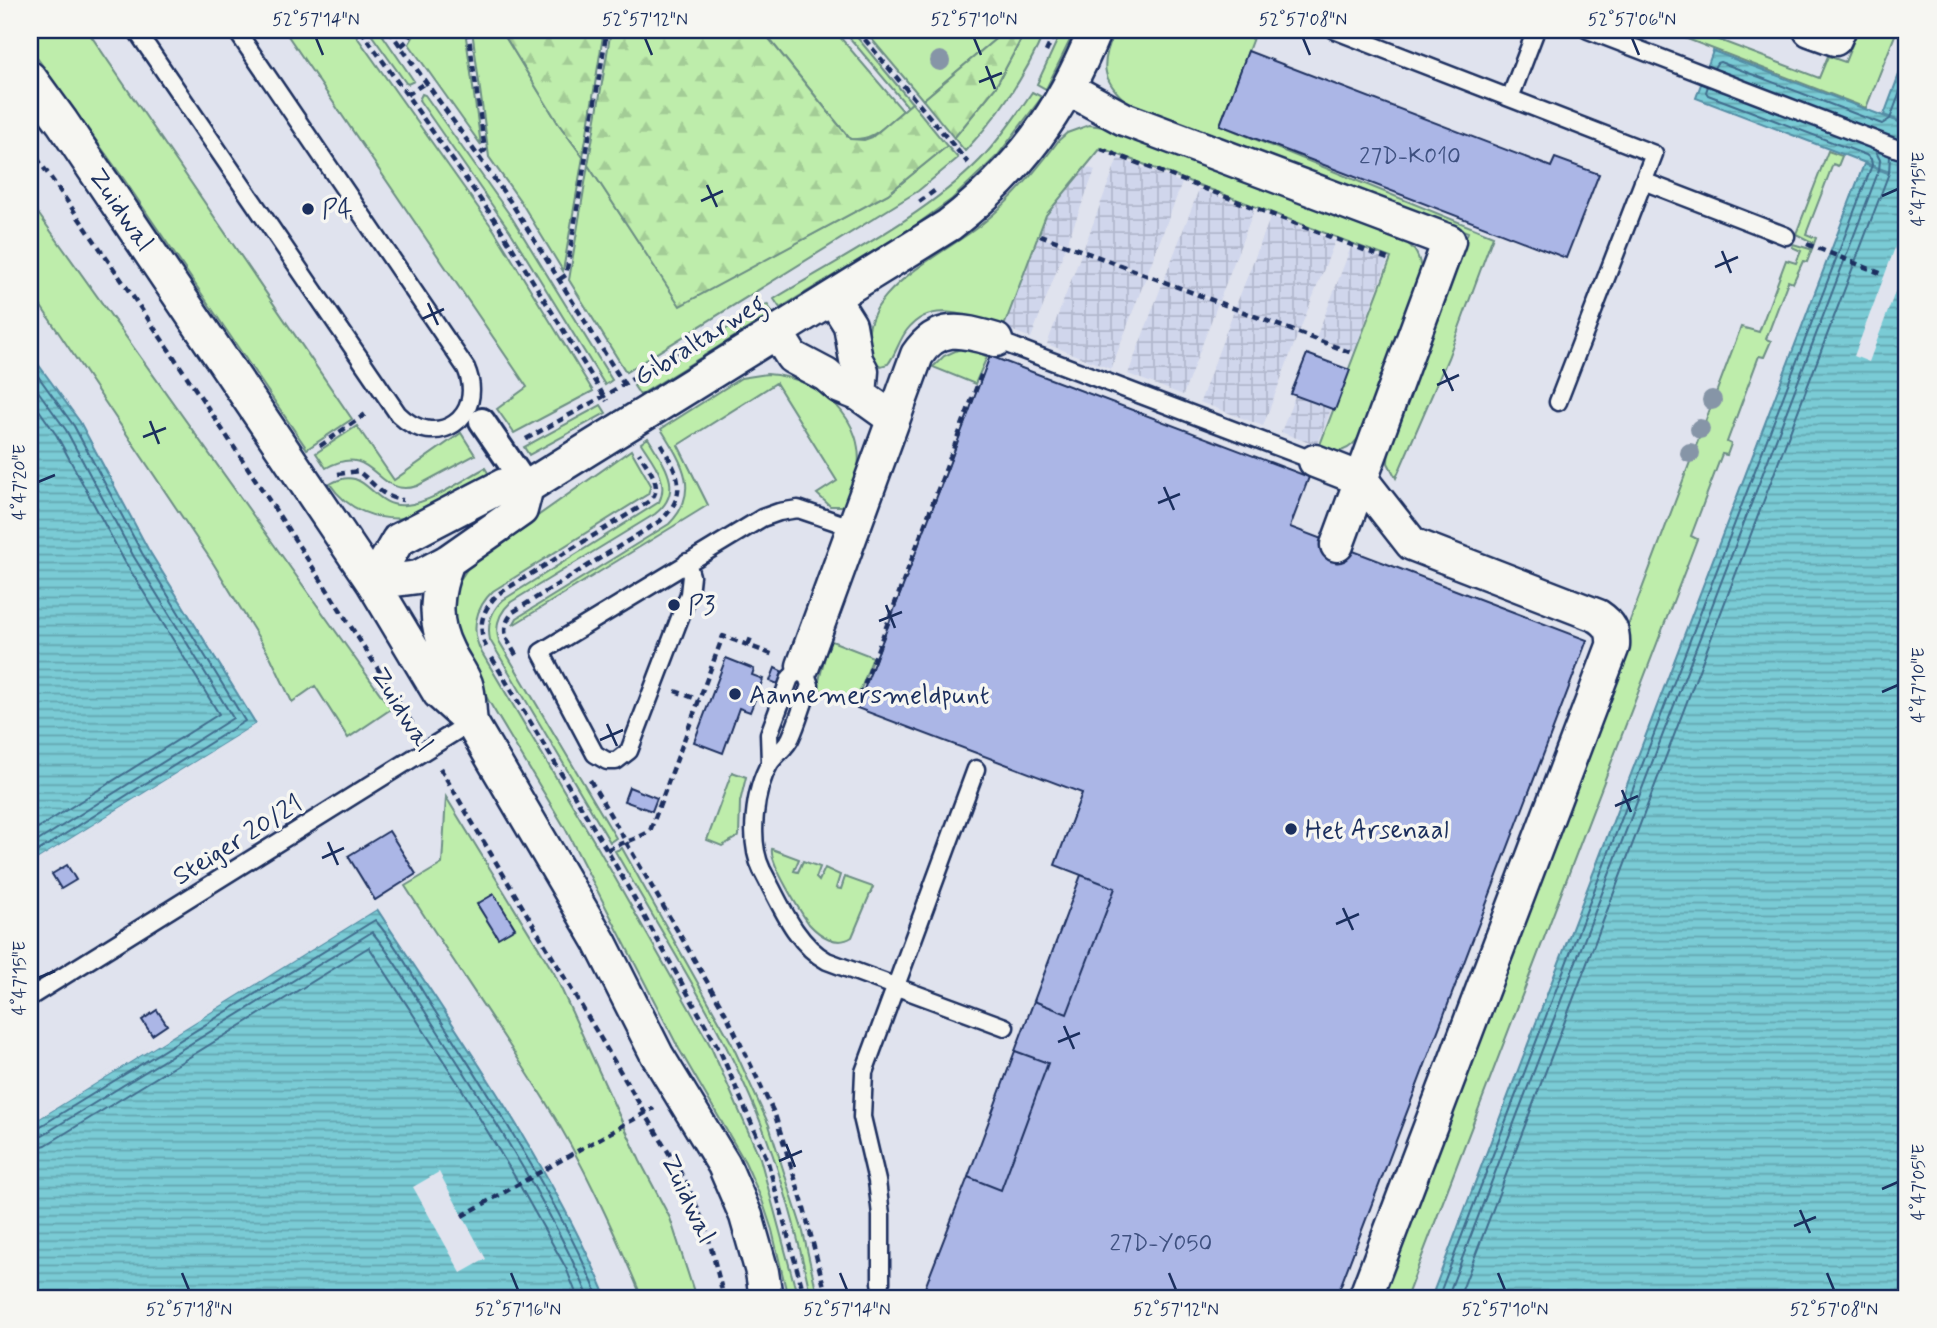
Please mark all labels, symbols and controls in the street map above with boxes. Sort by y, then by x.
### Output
text: 52°57'14"N [272,8,360,32]
text: 52°57'12"N [602,8,688,32]
text: 52°57'10"N [931,8,1017,32]
text: 52°57'08"N [1259,8,1347,32]
text: 52°57'06"N [1588,8,1676,32]
house number: 27D-K010 [1359,142,1461,172]
text: 4°47'15"E [1907,152,1931,226]
street label: Zuidwal [80,162,161,259]
place label: P4 [322,194,353,228]
marker: P4 [300,201,316,217]
street label: Gibraltarweg [628,287,774,397]
text: 4°47'20"E [8,444,32,520]
place label: P3 [688,590,716,624]
marker: P3 [666,597,682,613]
text: 4°47'10"E [1907,647,1931,723]
street label: Zuidwal [362,661,441,759]
place label: Aannemersmeldpunt [749,679,989,713]
marker: Aannemersmeldpunt [727,686,743,702]
street label: Steiger 20/21 [167,787,309,894]
place label: Het Arsenaal [1305,814,1449,848]
marker: Het Arsenaal [1283,821,1299,837]
text: 4°47'15"E [8,941,32,1015]
text: 4°47'05"E [1907,1144,1931,1220]
street label: Zuidwal [652,1149,722,1249]
house number: 27D-Y050 [1110,1229,1212,1259]
text: 52°57'18"N [146,1298,232,1322]
text: 52°57'16"N [475,1298,561,1322]
text: 52°57'14"N [803,1298,891,1322]
text: 52°57'12"N [1133,1298,1219,1322]
text: 52°57'10"N [1462,1298,1548,1322]
text: 52°57'08"N [1790,1298,1878,1322]

